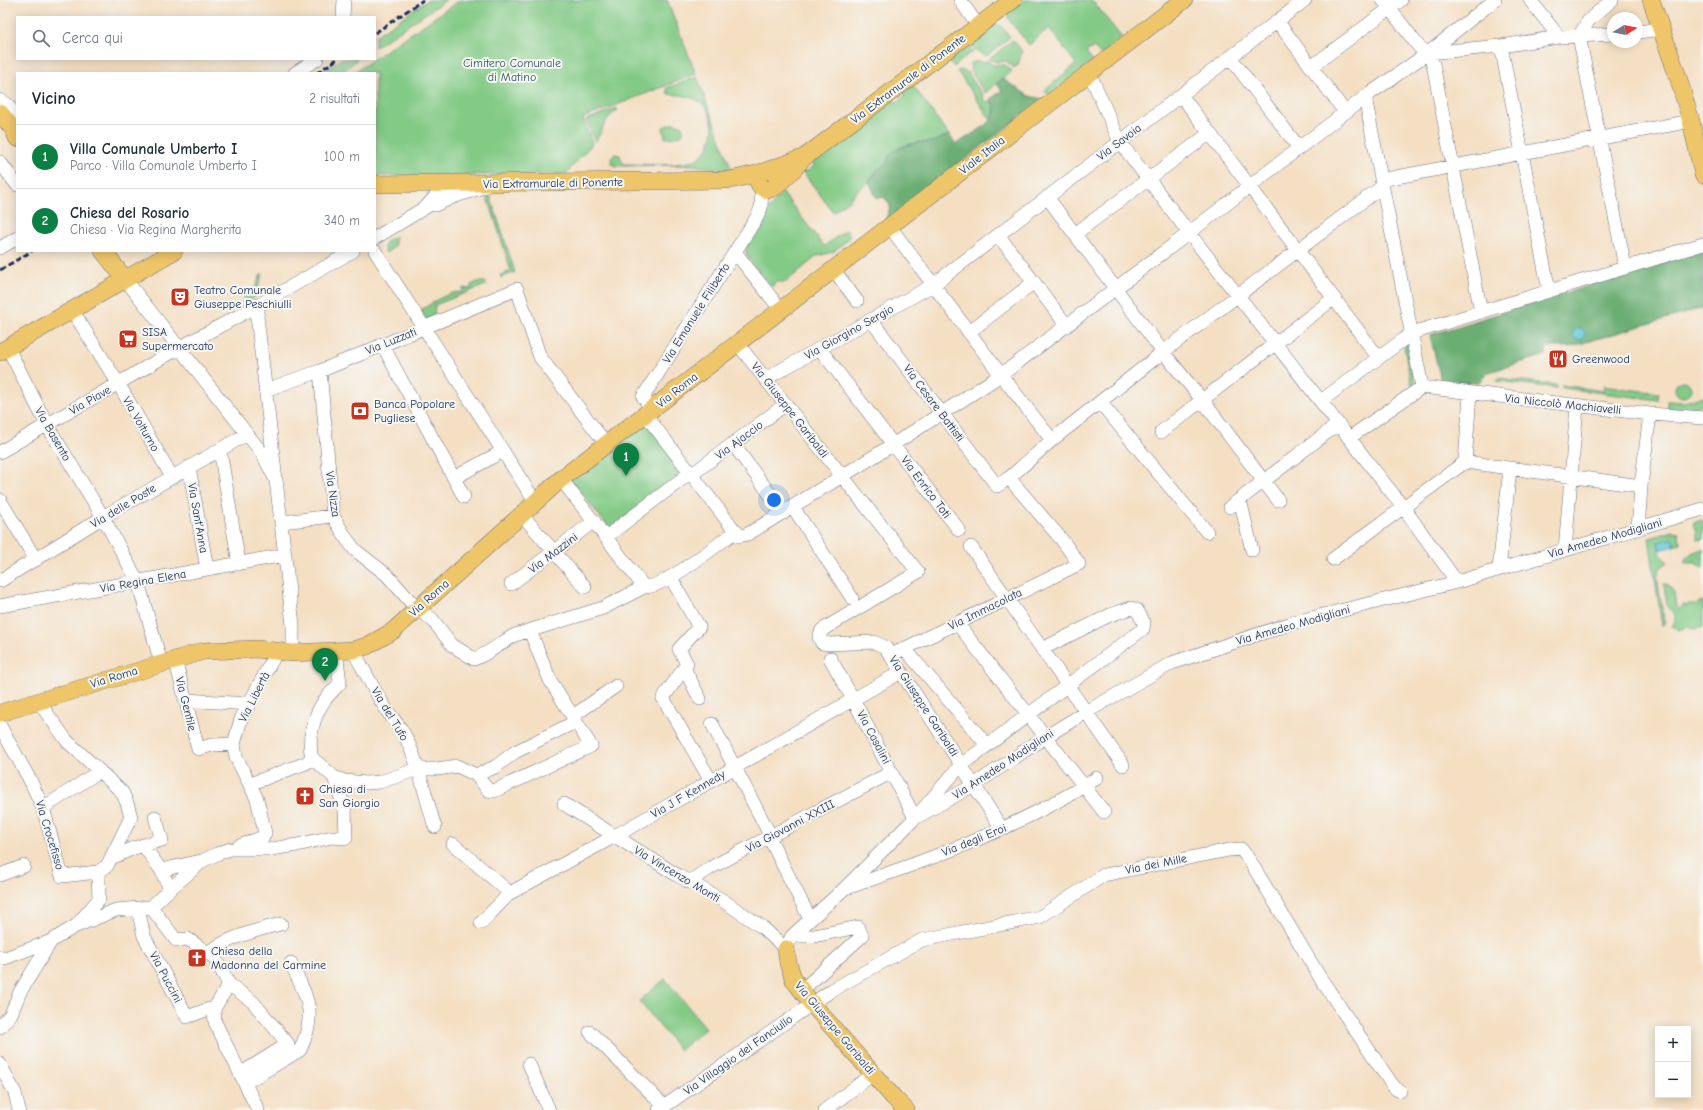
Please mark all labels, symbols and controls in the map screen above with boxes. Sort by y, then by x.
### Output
north arrow [1607,12,1643,48]
search box [16,16,376,60]
icon: search [30,27,52,49]
text: Cerca qui [62,29,123,47]
street label: Via Extramurale di Ponente [848,31,968,127]
park label: Cimitero Comunale di Matino [463,56,561,84]
text: Vicino [32,89,75,108]
text: 2 risultati [309,91,360,106]
street label: Via Savoia [1094,121,1144,163]
street label: Viale Italia [957,133,1007,177]
text: Villa Comunale Umberto I [70,140,237,158]
text: 1 [42,149,48,164]
text: 100 m [324,149,360,164]
text: Parco · Villa Comunale Umberto I [70,158,257,173]
street label: Via Extramurale di Ponente [483,175,623,191]
text: Chiesa del Rosario [70,204,189,222]
text: 2 [42,213,48,228]
text: 340 m [324,213,360,228]
text: Chiesa · Via Regina Margherita [70,222,242,237]
street label: Via Emanuele Filiberto [659,260,733,366]
place label: Teatro Comunale Giuseppe Peschiulli [194,283,291,311]
theatre icon: Teatro Comunale Giuseppe Peschiulli [169,286,191,308]
street label: Via Giorgino Sergio [802,302,896,362]
street label: Via Luzzati [363,324,419,358]
place label: SISA Supermercato [142,325,214,353]
supermarket icon: SISA Supermercato [117,328,139,350]
restaurant icon: Greenwood [1547,348,1569,370]
place label: Greenwood [1572,352,1630,366]
street label: Via Giuseppe Garibaldi [748,360,832,460]
street label: Via Cesare Battisti [900,362,968,444]
street label: Via Roma [653,369,701,411]
street label: Via Piave [67,382,113,418]
street label: Via Niccolò Machiavelli [1504,391,1622,417]
street label: Via Volturno [120,394,162,454]
place label: Banca Popolare Pugliese [374,397,455,425]
bank icon: Banca Popolare Pugliese [349,400,371,422]
street label: Via Basento [32,405,74,463]
street label: Via Ajaccio [712,418,766,462]
pin: 1 [613,443,639,476]
street label: Via Enrico Toti [898,453,954,521]
street label: Via Nizza [323,470,343,518]
street label: Via delle Poste [88,481,158,531]
street label: Via Sant'Anna [185,482,211,554]
your location [764,490,784,510]
street label: Via Amedeo Modigliani [1546,515,1664,561]
street label: Via Mazzini [526,530,580,576]
street label: Via Regina Elena [99,567,187,595]
street label: Via Roma [406,576,452,620]
street label: Via Immacolata [946,585,1024,633]
street label: Via Amedeo Modigliani [1234,602,1352,648]
pin: 2 [312,648,338,681]
street label: Via Giuseppe Garibaldi [886,653,962,759]
street label: Via Roma [89,663,139,691]
street label: Via Libertà [235,670,273,724]
street label: Via Gentile [173,675,199,733]
street label: Via del Tufo [368,685,412,743]
street label: Via Casalini [854,708,894,766]
street label: Via Amedeo Modigliani [950,726,1056,802]
street label: Via J F Kennedy [648,767,728,821]
place label: Chiesa di San Giorgio [319,782,380,810]
church icon: Chiesa di San Giorgio [294,785,316,807]
street label: Via Giovanni XXIII [743,797,837,855]
street label: Via Crocefisso [33,799,67,871]
street label: Via degli Eroi [940,821,1008,859]
street label: Via Vincenzo Monti [631,843,723,905]
street label: Via dei Mille [1124,851,1188,877]
place label: Chiesa della Madonna del Carmine [211,944,326,972]
church icon: Chiesa della Madonna del Carmine [186,947,208,969]
street label: Via Puccini [147,949,185,1005]
street label: Via Giuseppe Garibaldi [792,979,878,1077]
street label: Via Villaggio del Fanciullo [681,1012,795,1098]
map controls [1655,1026,1691,1098]
button: + [1655,1026,1691,1062]
button: − [1655,1062,1691,1098]

